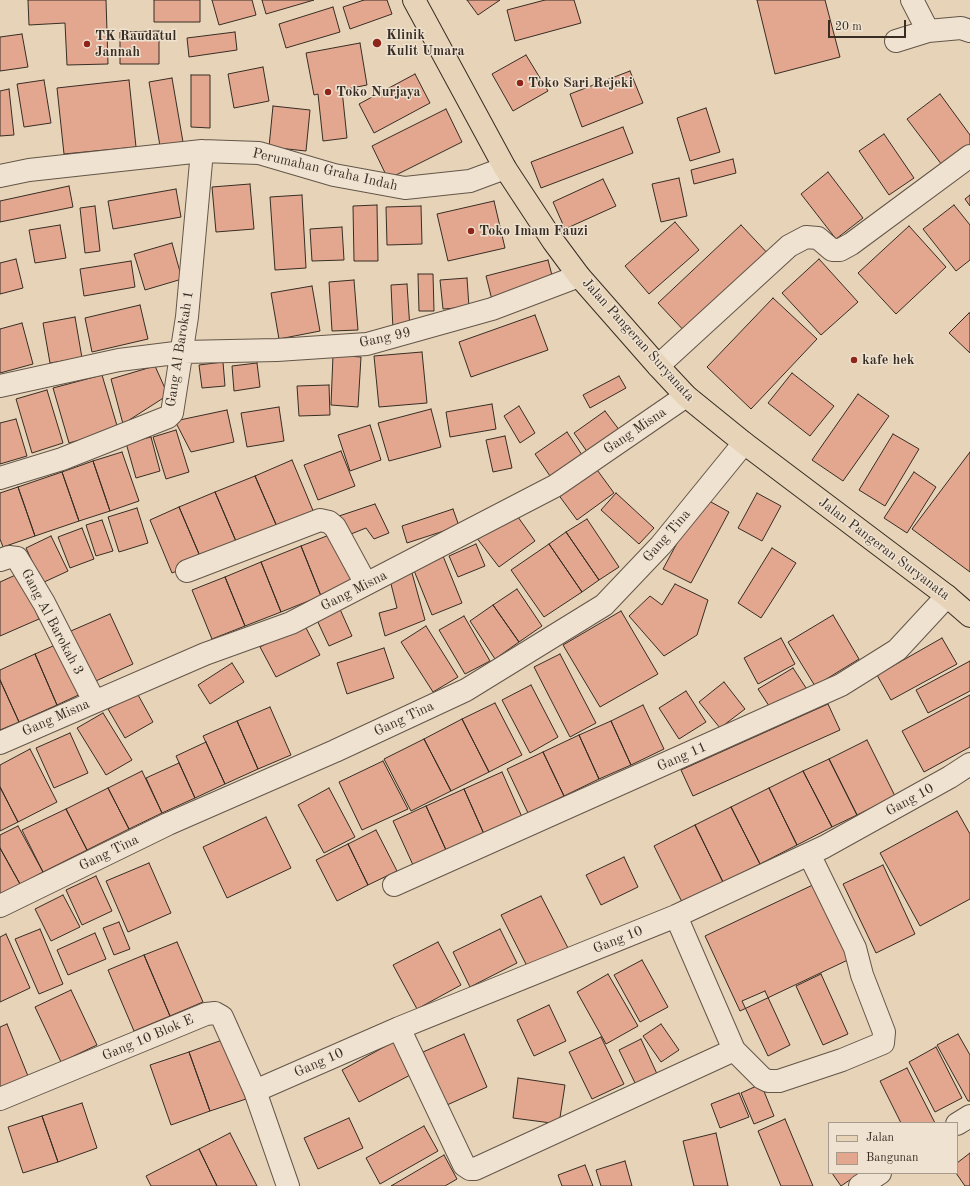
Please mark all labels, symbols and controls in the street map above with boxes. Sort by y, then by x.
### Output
scale bar [830,12,908,38]
text: 20 m [835,21,862,33]
place label: Klinik Kulit Umara [386,27,465,60]
place label: TK Raudatul Jannah [95,28,177,60]
marker: Klinik Kulit Umara [371,37,383,49]
marker: TK Raudatul Jannah [82,39,92,49]
place label: Toko Sari Rejeki [528,75,633,91]
marker: Toko Sari Rejeki [515,78,525,88]
place label: Toko Nurjaya [336,84,421,100]
marker: Toko Nurjaya [323,87,333,97]
street label: Perumahan Graha Indah [251,145,399,195]
place label: Toko Imam Fauzi [479,223,588,239]
marker: Toko Imam Fauzi [466,226,476,236]
street label: Jalan Pangeran Suryanata [578,275,698,405]
street label: Gang Al Barokah 1 [163,290,197,408]
street label: Gang 99 [358,324,412,352]
place label: kafe hek [862,352,915,368]
marker: kafe hek [849,355,859,365]
street label: Gang Misna [600,404,670,458]
street label: Jalan Pangeran Suryanata [815,494,953,604]
street label: Gang Tina [640,506,694,566]
street label: Gang Al Barokah 3 [17,566,87,678]
street label: Gang Misna [318,567,390,615]
street label: Gang Misna [20,696,92,740]
street label: Gang Tina [371,698,437,740]
street label: Gang 11 [655,739,709,775]
street label: Gang 10 [883,780,937,820]
street label: Gang Tina [76,831,142,875]
street label: Gang 10 [591,922,645,958]
street label: Gang 10 Blok E [100,1011,196,1065]
street label: Gang 10 [292,1045,346,1081]
legend [828,1122,958,1174]
text: Jalan [866,1132,894,1144]
text: Bangunan [866,1152,918,1164]

